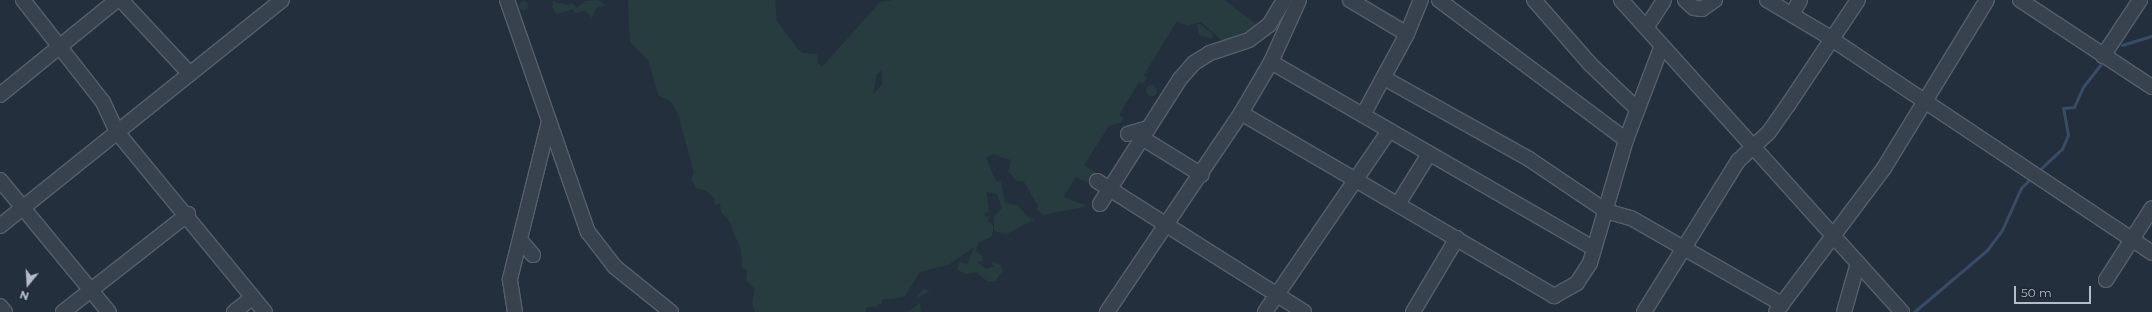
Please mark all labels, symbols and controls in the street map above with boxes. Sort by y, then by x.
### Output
north arrow [8,264,48,304]
scale bar [2016,278,2093,304]
text: 50 m [2021,285,2052,300]
text: N [18,287,31,303]

